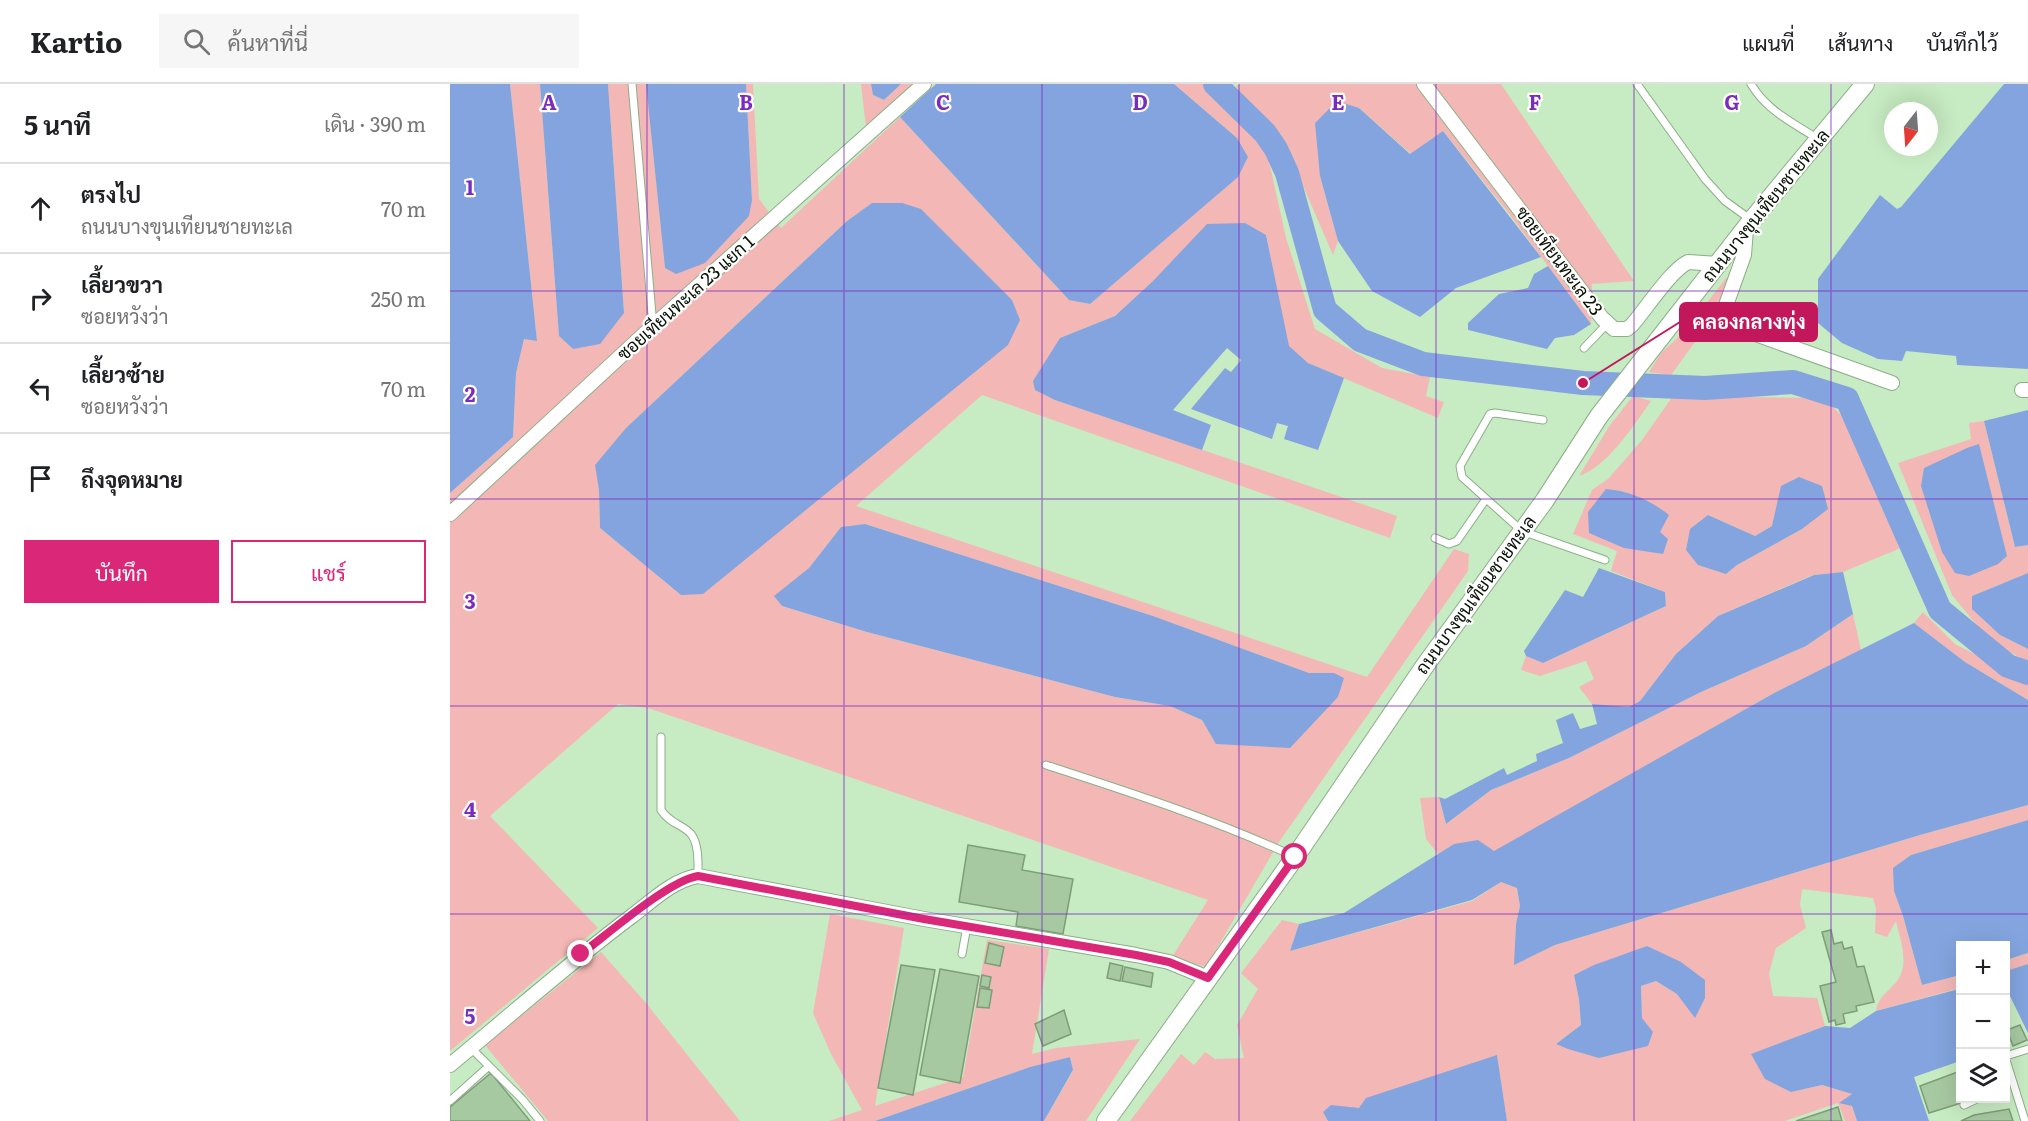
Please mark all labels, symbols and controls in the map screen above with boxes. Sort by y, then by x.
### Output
search box [159,14,579,68]
text: Kartio [30,20,123,62]
icon: search [180,25,213,58]
text: ค้นหาที่นี่ [228,25,308,58]
text: แผนที่ [1742,26,1795,57]
text: เส้นทาง [1828,26,1893,57]
text: บันทึกไว้ [1926,26,1998,57]
text: A [541,86,557,116]
text: B [739,86,753,116]
text: C [936,86,950,116]
text: D [1132,86,1148,116]
text: E [1331,86,1345,116]
text: F [1529,86,1542,116]
text: G [1724,86,1740,116]
north arrow [1884,102,1938,156]
text: 5 นาที [24,104,91,143]
text: เดิน · 390 m [324,108,426,138]
street label: ถนนบางขุนเทียนชายทะเล [1694,122,1835,288]
text: 1 [466,171,474,201]
text: ตรงไป [81,177,141,210]
icon: ahead [24,192,57,225]
text: 70 m [381,193,426,223]
street label: ซอยเทียนทะเล 23 [1510,200,1610,321]
text: ถนนบางขุนเทียนชายทะเล [81,210,293,240]
street label: ซอยเทียนทะเล 23 แยก 1 [610,228,760,366]
text: เลี้ยวขวา [81,267,163,300]
icon: right [24,282,57,315]
text: 250 m [371,283,426,313]
text: ซอยหวังว่า [81,300,168,330]
callout: คลองกลางทุ่ง [1680,303,1817,341]
text: คลองกลางทุ่ง [1692,305,1806,337]
text: เลี้ยวซ้าย [81,357,165,390]
icon: left [24,372,57,405]
text: 70 m [381,373,426,403]
text: 2 [465,378,476,408]
text: ซอยหวังว่า [81,390,168,420]
icon: arrive [24,462,57,495]
text: ถึงจุดหมาย [81,462,183,495]
street label: ถนนบางขุนเทียนชายทะเล [1408,509,1542,679]
button: บันทึก [24,540,219,603]
button: แชร์ [231,540,426,603]
text: 3 [464,585,476,615]
text: 4 [464,793,476,823]
route start [1281,843,1307,869]
route end [567,940,593,966]
map controls [1956,941,2010,1103]
button: + [1956,941,2010,995]
button: − [1956,995,2010,1049]
text: 5 [465,1000,476,1030]
button: layers [1956,1049,2010,1103]

